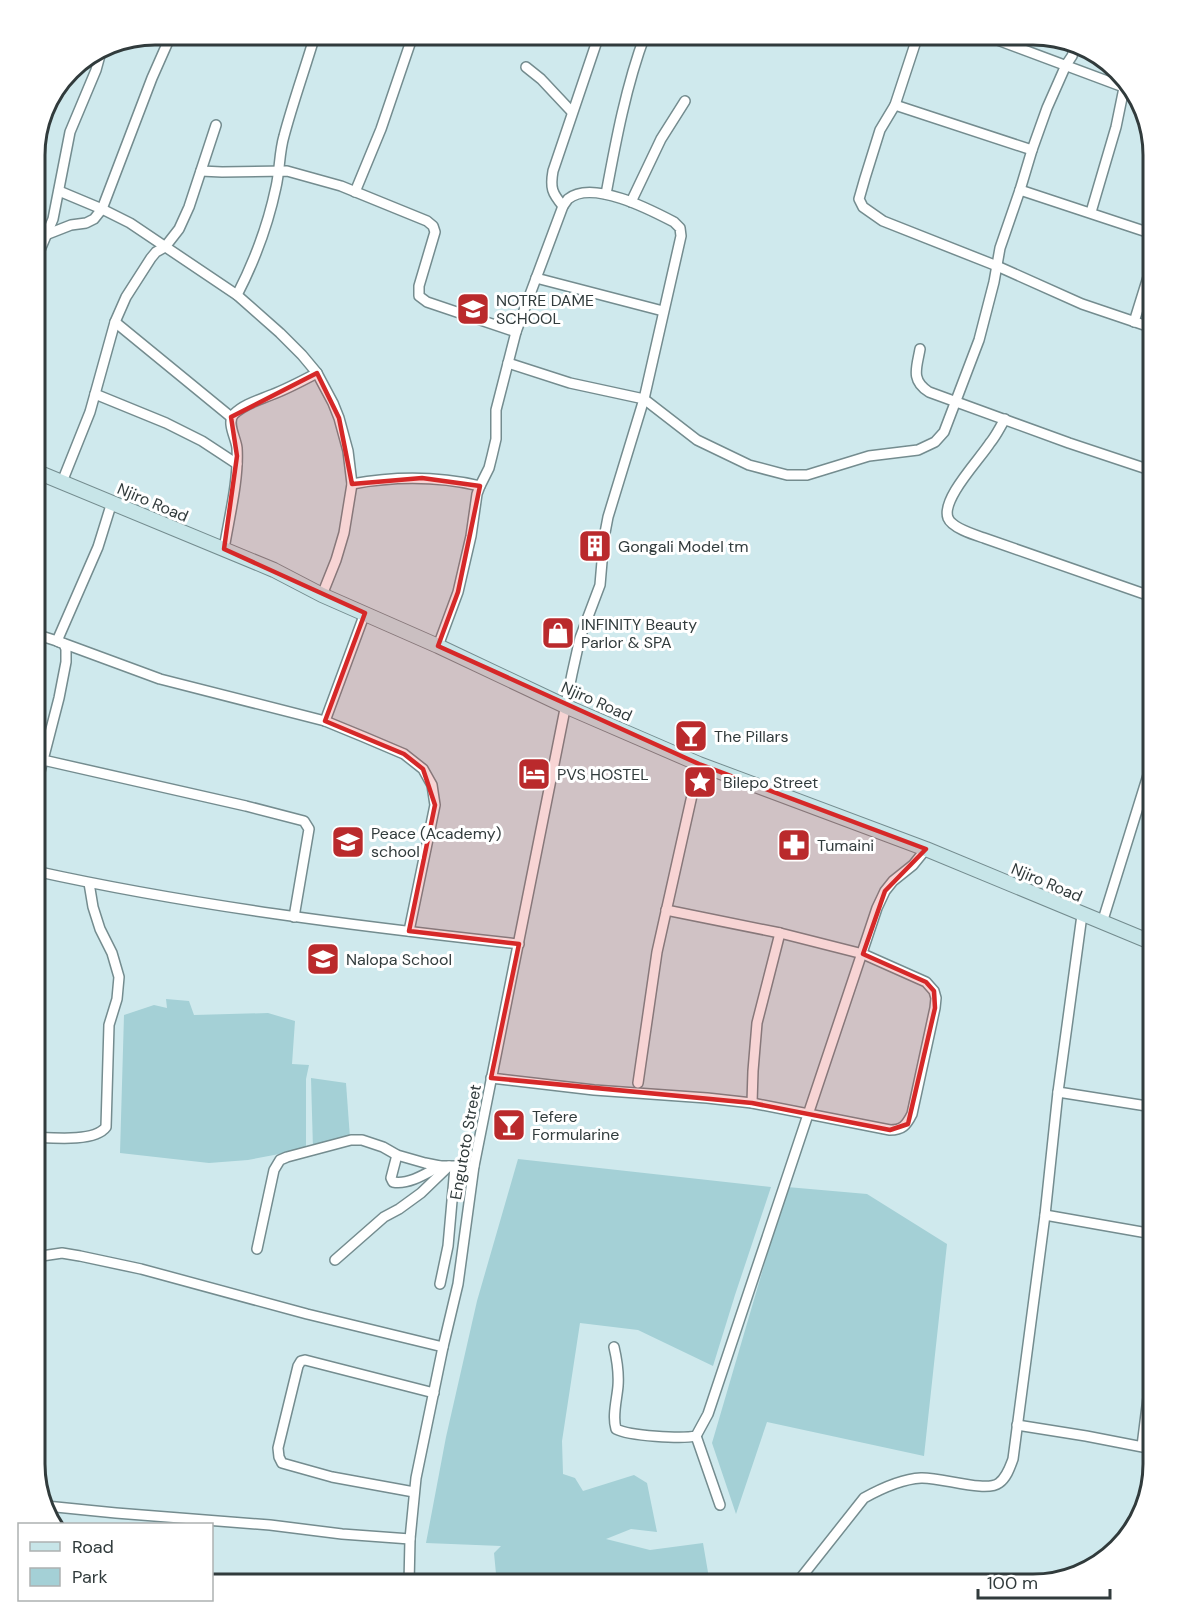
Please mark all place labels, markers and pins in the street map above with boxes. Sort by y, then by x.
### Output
place label: NOTRE DAME SCHOOL [496,290,594,329]
school or university icon: NOTRE DAME SCHOOL [455,291,491,327]
building icon: Gongali Model tm [577,528,613,564]
place label: Gongali Model tm [618,536,749,557]
place label: INFINITY Beauty Parlor & SPA [581,614,697,653]
shop icon: INFINITY Beauty Parlor & SPA [540,615,576,651]
bar icon: The Pillars [673,718,709,754]
place label: The Pillars [714,726,788,747]
hotel icon: PVS HOSTEL [516,756,552,792]
place label: PVS HOSTEL [557,764,649,785]
place icon: Bilepo Street [682,764,718,800]
place label: Bilepo Street [723,772,818,793]
place label: Peace (Academy) school [371,823,502,862]
school or university icon: Peace (Academy) school [330,824,366,860]
pharmacy icon: Tumaini [776,827,812,863]
place label: Tumaini [817,835,874,856]
school or university icon: Nalopa School [305,941,341,977]
place label: Nalopa School [346,949,452,970]
place label: Tefere Formularine [532,1106,619,1145]
bar icon: Tefere Formularine [491,1107,527,1143]

